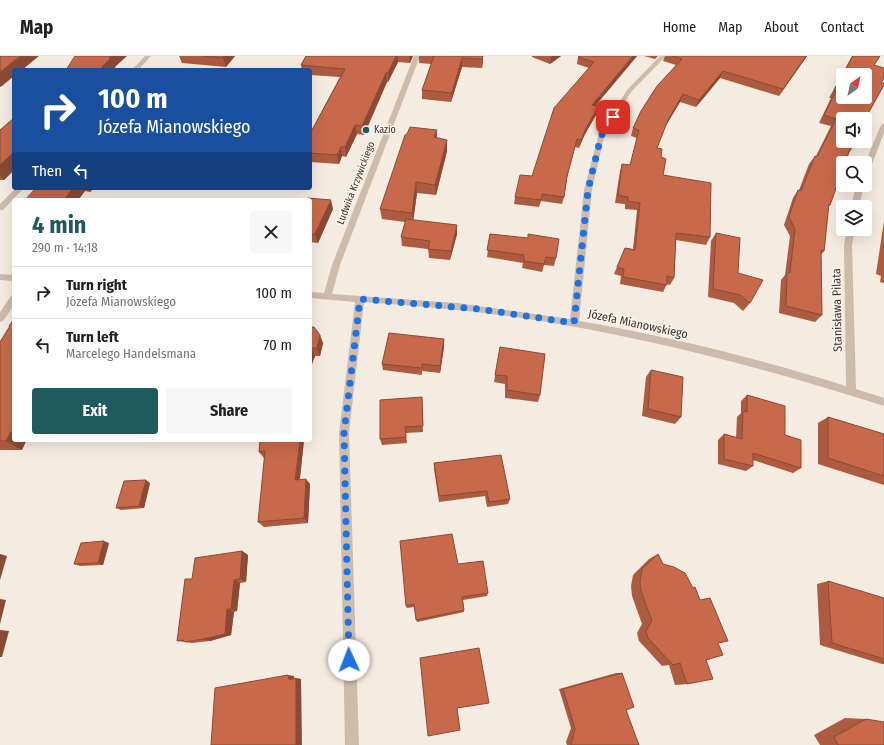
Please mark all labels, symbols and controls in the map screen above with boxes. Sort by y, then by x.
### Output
text: Map [20,16,53,39]
text: Home [663,19,696,36]
text: Map [718,19,742,36]
text: About [764,19,799,36]
text: Contact [821,19,864,36]
north arrow [836,68,872,104]
map controls [836,68,872,236]
text: 100 m [98,82,168,115]
icon: right [32,84,84,136]
pin [596,100,630,134]
icon: arrive [602,106,624,128]
button: sound [836,112,872,148]
text: Józefa Mianowskiego [98,116,250,138]
place label: Kazio [374,124,396,136]
marker: Kazio [361,125,371,135]
street label: Ludwika Krzywickiego [335,140,377,226]
button: search [836,156,872,192]
icon: left [70,160,92,182]
text: Then [32,162,62,180]
button: layers [836,200,872,236]
text: 4 min [32,211,86,239]
button: close [250,211,292,253]
text: 290 m · 14:18 [32,240,98,255]
street label: Stanisława Pilata [829,268,845,352]
text: Turn right [66,276,127,294]
icon: right [32,282,54,304]
text: 100 m [255,284,292,302]
text: Józefa Mianowskiego [66,294,176,309]
street label: Józefa Mianowskiego [587,307,689,341]
text: Turn left [66,328,119,346]
icon: left [32,334,54,356]
text: 70 m [263,336,292,354]
text: Marcelego Handelsmana [66,346,196,361]
button: Exit [32,388,158,434]
button: Share [166,388,292,434]
position arrow [328,639,370,681]

